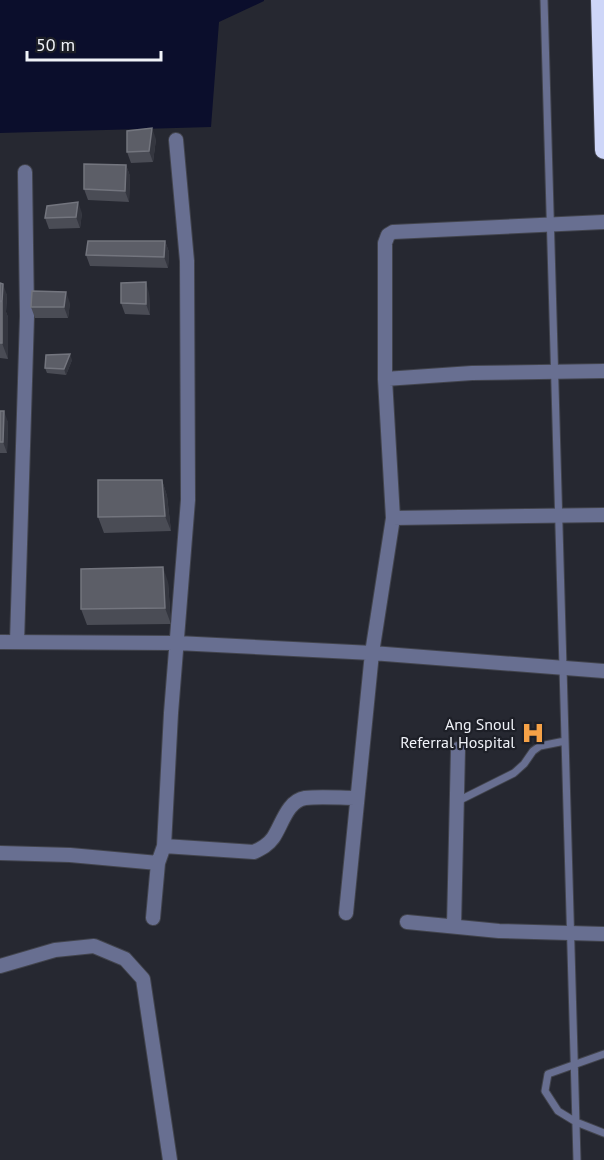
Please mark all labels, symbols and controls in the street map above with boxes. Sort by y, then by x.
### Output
scale bar [27,24,160,62]
text: 50 m [36,33,75,56]
place label: Ang Snoul Referral Hospital [400,714,515,752]
hospital icon: Ang Snoul Referral Hospital [520,720,546,746]

